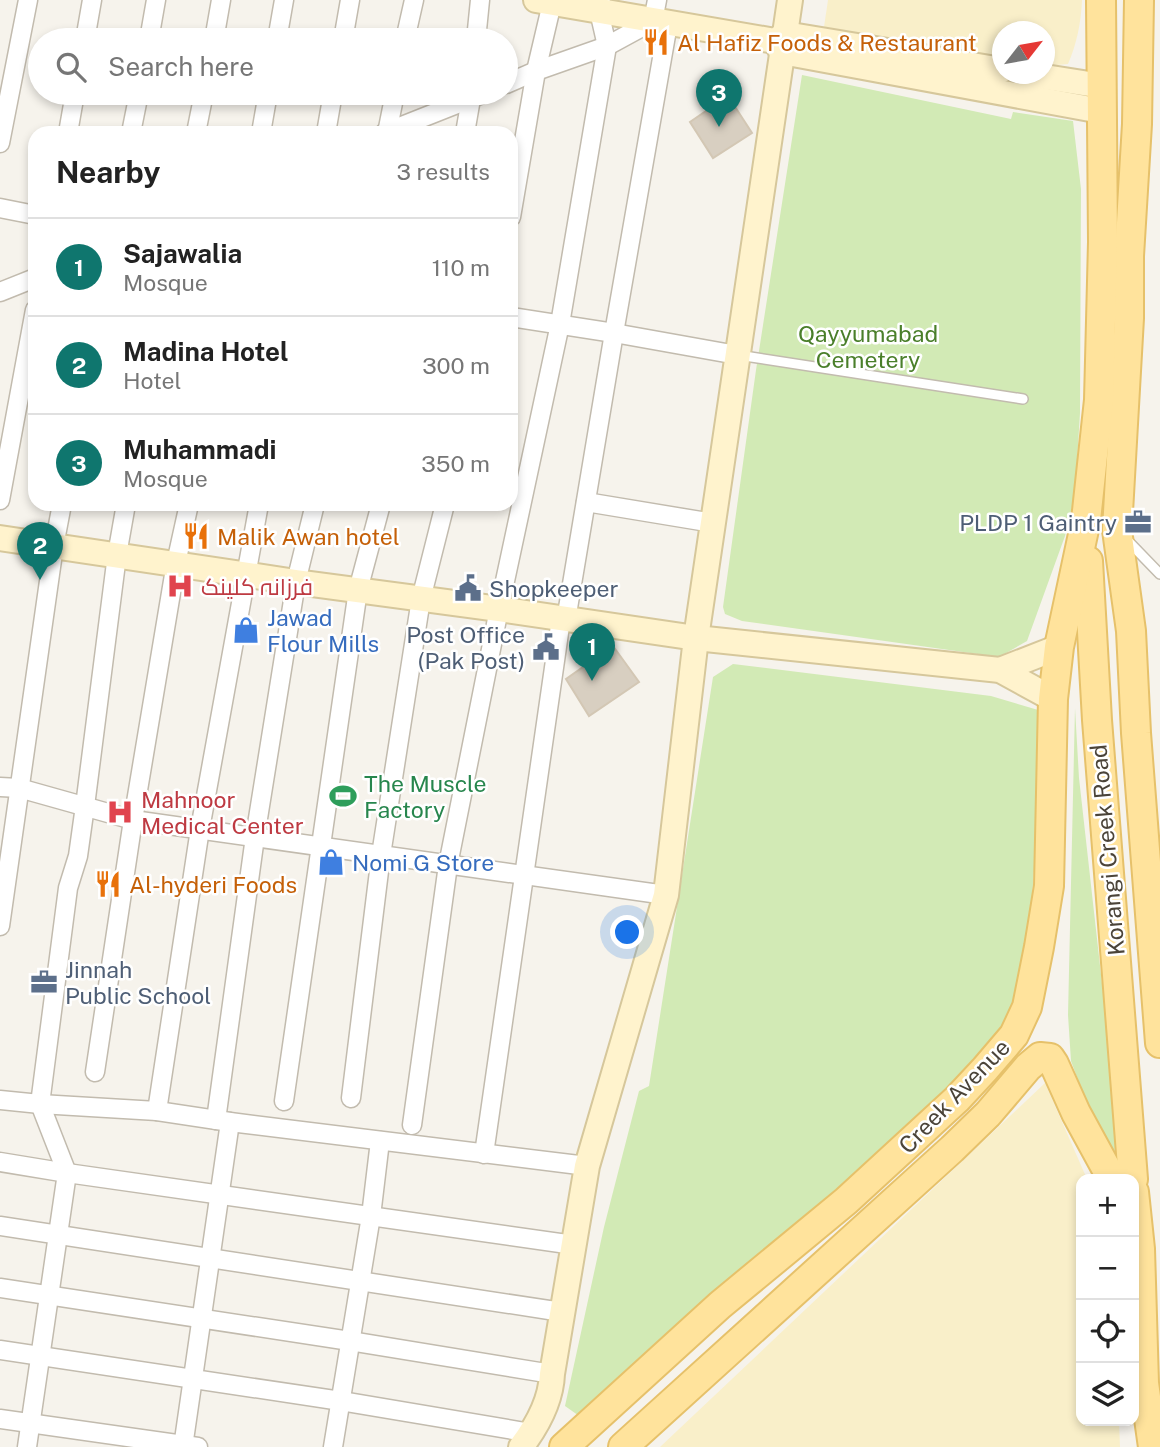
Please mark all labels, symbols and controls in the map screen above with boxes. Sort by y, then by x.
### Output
north arrow [992,21,1055,84]
restaurant icon: Al Hafiz Foods & Restaurant [641,27,671,57]
search box [28,28,518,105]
place label: Al Hafiz Foods & Restaurant [677,29,977,56]
icon: search [52,48,90,86]
text: Search here [108,51,254,82]
pin: 3 [696,69,742,127]
text: Nearby [56,154,160,190]
text: 3 results [396,158,490,185]
text: Sajawalia [123,238,242,269]
text: 1 [74,254,84,281]
text: 110 m [432,254,490,281]
text: Mosque [123,269,208,296]
park label: Qayyumabad Cemetery [798,320,938,373]
text: Madina Hotel [123,336,289,367]
text: 2 [72,352,86,379]
text: 300 m [422,352,490,379]
text: Hotel [123,367,182,394]
text: Muhammadi [123,434,277,465]
text: 3 [71,450,87,477]
text: 350 m [421,450,490,477]
text: Mosque [123,465,208,492]
office icon: PLDP 1 Gaintry [1123,507,1153,537]
place label: PLDP 1 Gaintry [959,509,1117,536]
restaurant icon: Malik Awan hotel [181,521,211,551]
pin: 2 [17,522,63,580]
place label: Malik Awan hotel [217,523,400,550]
hospital icon: فرزانہ کلینک [165,571,195,601]
place label: فرزانہ کلینک [201,573,313,600]
public building icon: Shopkeeper [453,573,483,603]
place label: Shopkeeper [489,575,619,602]
place label: Jawad Flour Mills [267,604,379,657]
shop icon: Jawad Flour Mills [231,615,261,645]
place label: Post Office (Pak Post) [406,621,525,674]
pin: 1 [569,623,615,681]
public building icon: Post Office (Pak Post) [531,632,561,662]
street label: Korangi Creek Road [1084,743,1130,957]
place label: The Muscle Factory [364,770,487,823]
sports icon: The Muscle Factory [328,781,358,811]
place label: Mahnoor Medical Center [141,786,304,839]
hospital icon: Mahnoor Medical Center [105,797,135,827]
shop icon: Nomi G Store [316,847,346,877]
place label: Nomi G Store [352,849,494,876]
restaurant icon: Al-hyderi Foods [93,869,123,899]
place label: Al-hyderi Foods [129,871,297,898]
your location [610,915,644,949]
place label: Jinnah Public School [65,956,211,1009]
office icon: Jinnah Public School [29,967,59,997]
street label: Creek Avenue [893,1033,1015,1159]
map controls [1076,1174,1139,1426]
button: + [1076,1174,1139,1237]
button: − [1076,1237,1139,1300]
button: locate [1076,1300,1139,1363]
button: layers [1076,1363,1139,1426]

